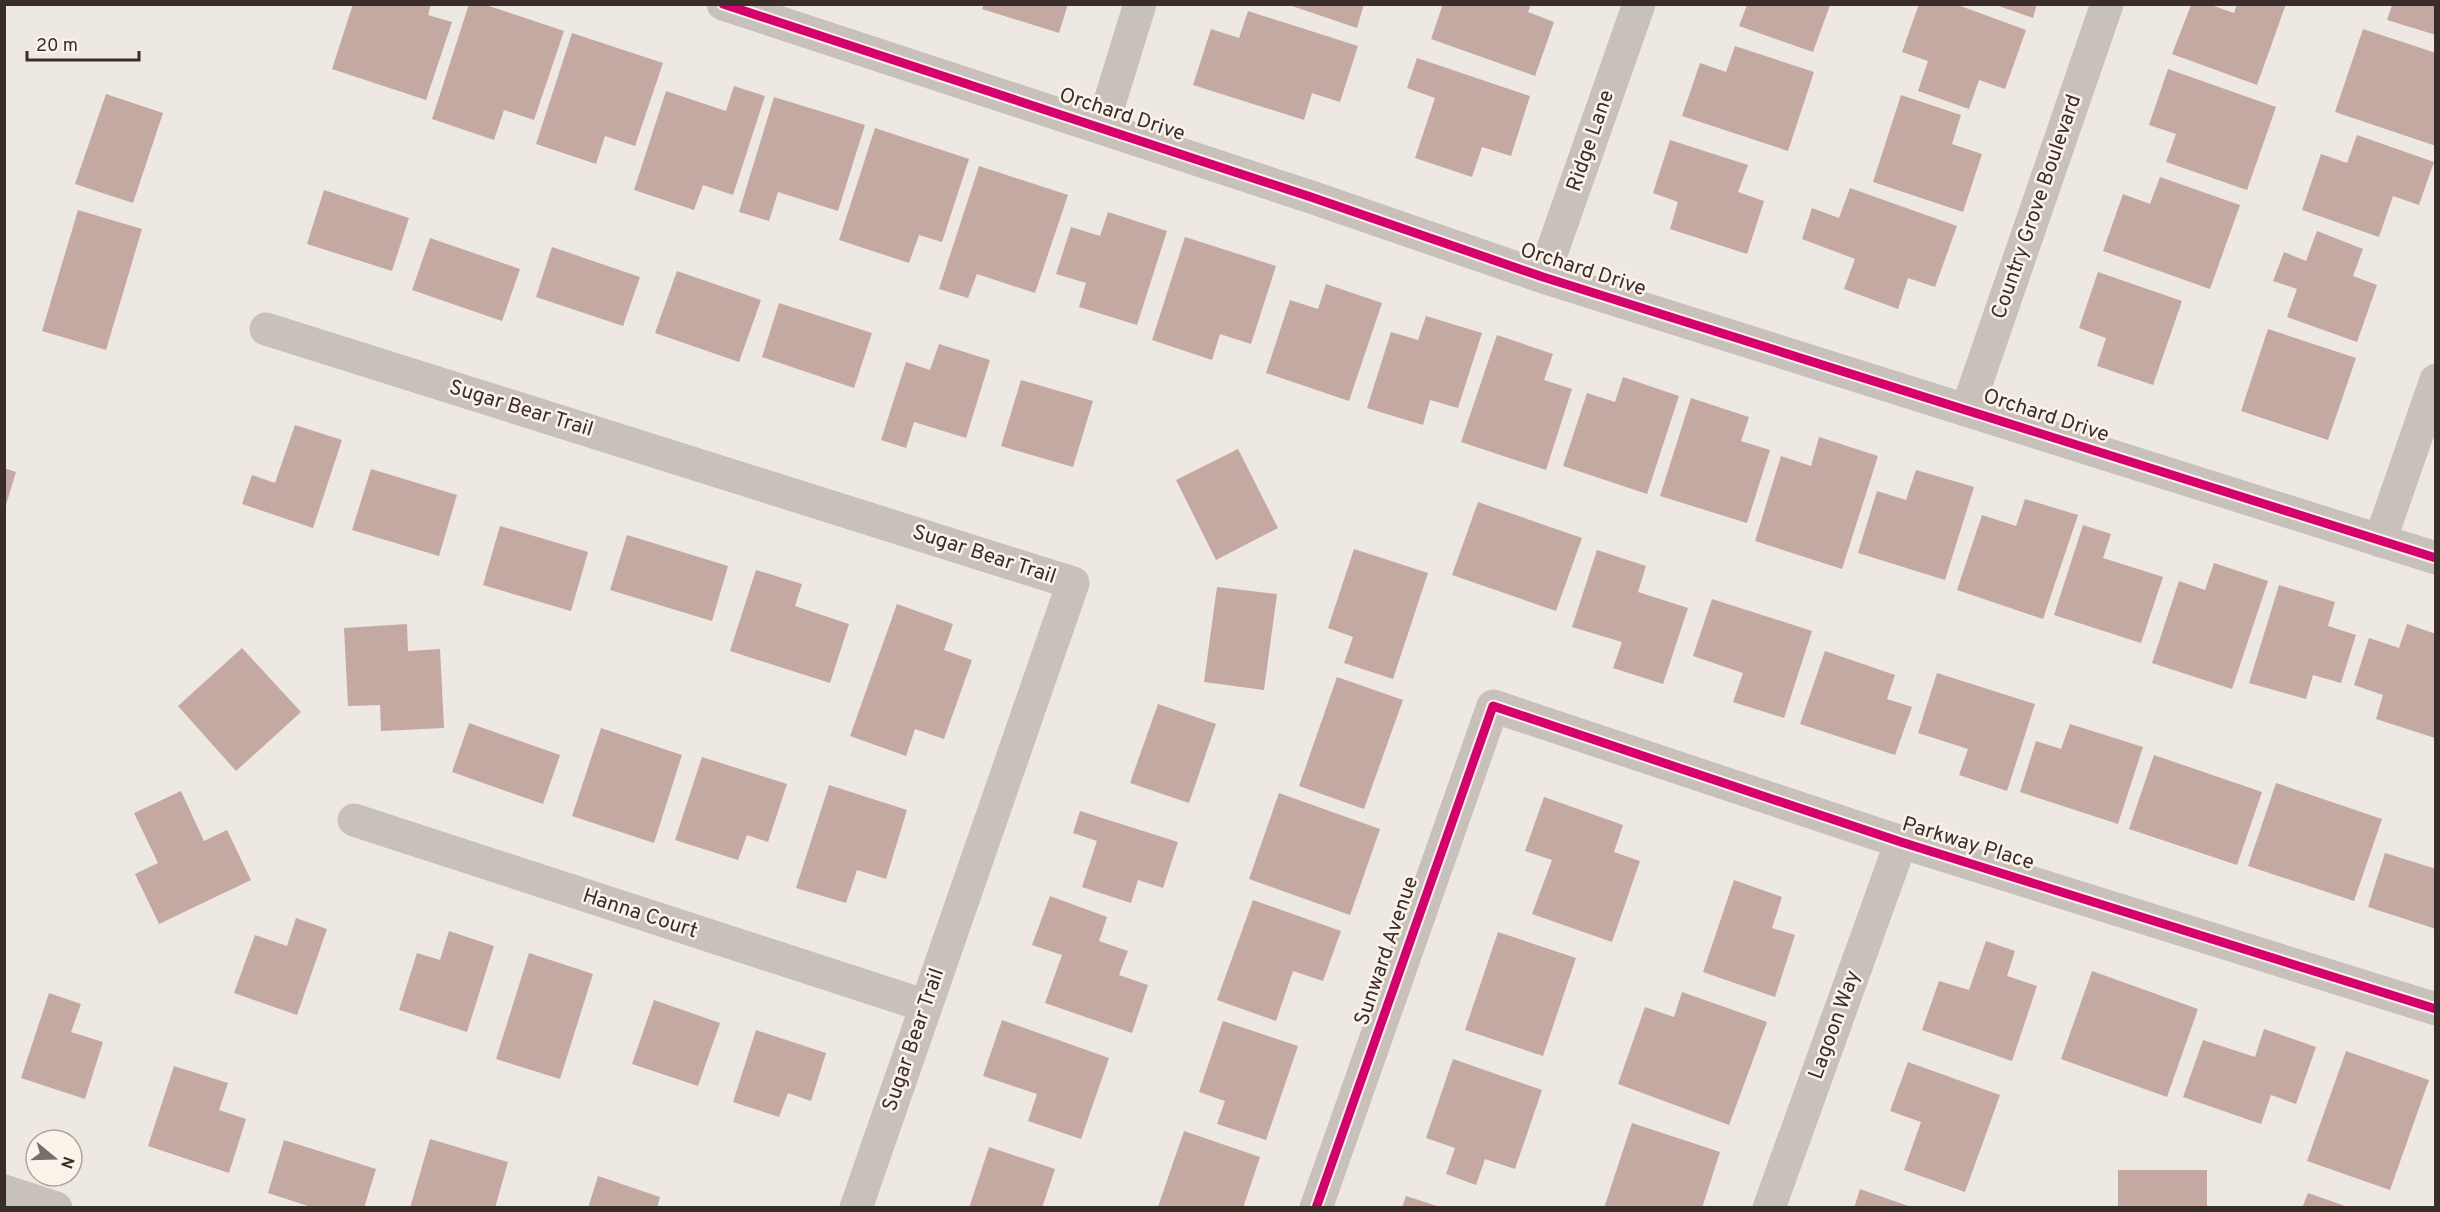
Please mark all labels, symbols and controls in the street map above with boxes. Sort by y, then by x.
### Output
scale bar [27,24,140,62]
text: 20 m [36,35,78,58]
street label: Orchard Drive [1056,82,1188,148]
street label: Ridge Lane [1561,87,1621,195]
street label: Country Grove Boulevard [1986,91,2088,323]
street label: Orchard Drive [1517,237,1649,303]
street label: Sugar Bear Trail [446,374,596,444]
street label: Orchard Drive [1980,383,2112,449]
street label: Sugar Bear Trail [909,519,1059,591]
street label: Parkway Place [1899,811,2037,877]
street label: Sunward Avenue [1349,873,1425,1029]
street label: Hanna Court [579,883,701,945]
street label: Sugar Bear Trail [877,965,951,1115]
street label: Lagoon Way [1803,967,1867,1083]
north arrow [24,1128,84,1188]
text: N [55,1154,78,1171]

